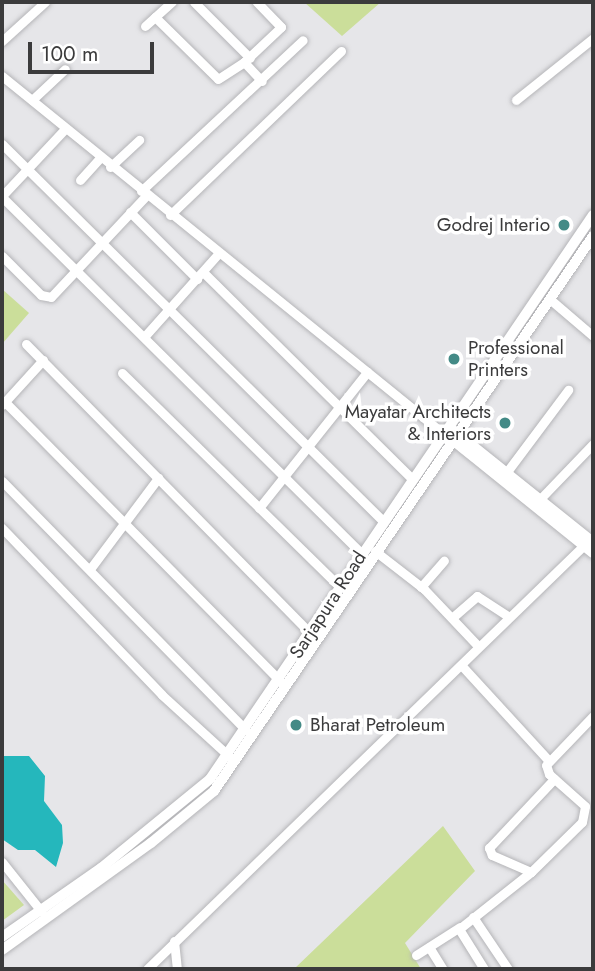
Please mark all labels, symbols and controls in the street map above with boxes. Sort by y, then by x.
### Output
scale bar [32,28,158,72]
text: 100 m [41,39,98,69]
place label: Godrej Interio [437,214,550,236]
marker: Godrej Interio [556,217,572,233]
place label: Professional Printers [468,337,564,381]
marker: Professional Printers [446,351,462,367]
place label: Mayatar Architects & Interiors [345,401,491,445]
marker: Mayatar Architects & Interiors [497,415,513,431]
street label: Sarjapura Road [285,547,371,663]
place label: Bharat Petroleum [310,714,445,736]
marker: Bharat Petroleum [288,717,304,733]

